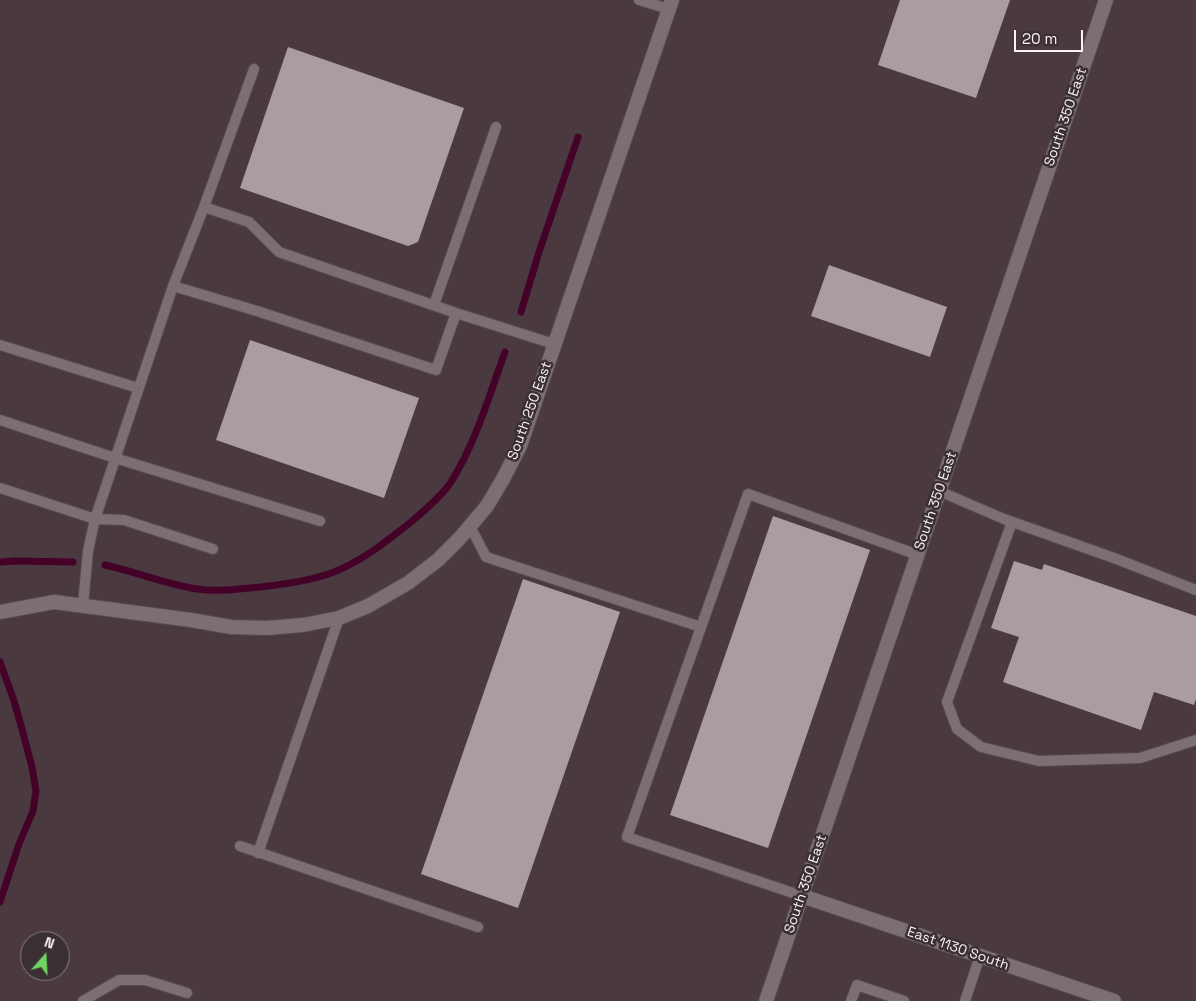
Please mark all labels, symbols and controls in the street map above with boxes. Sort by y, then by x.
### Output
scale bar [1016,20,1085,52]
text: 20 m [1022,29,1057,48]
street label: South 350 East [1041,65,1091,169]
street label: South 250 East [504,360,556,462]
street label: South 350 East [911,449,961,553]
street label: South 350 East [781,832,831,936]
street label: East 1130 South [905,924,1011,974]
north arrow [20,931,70,981]
text: N [42,933,57,953]

